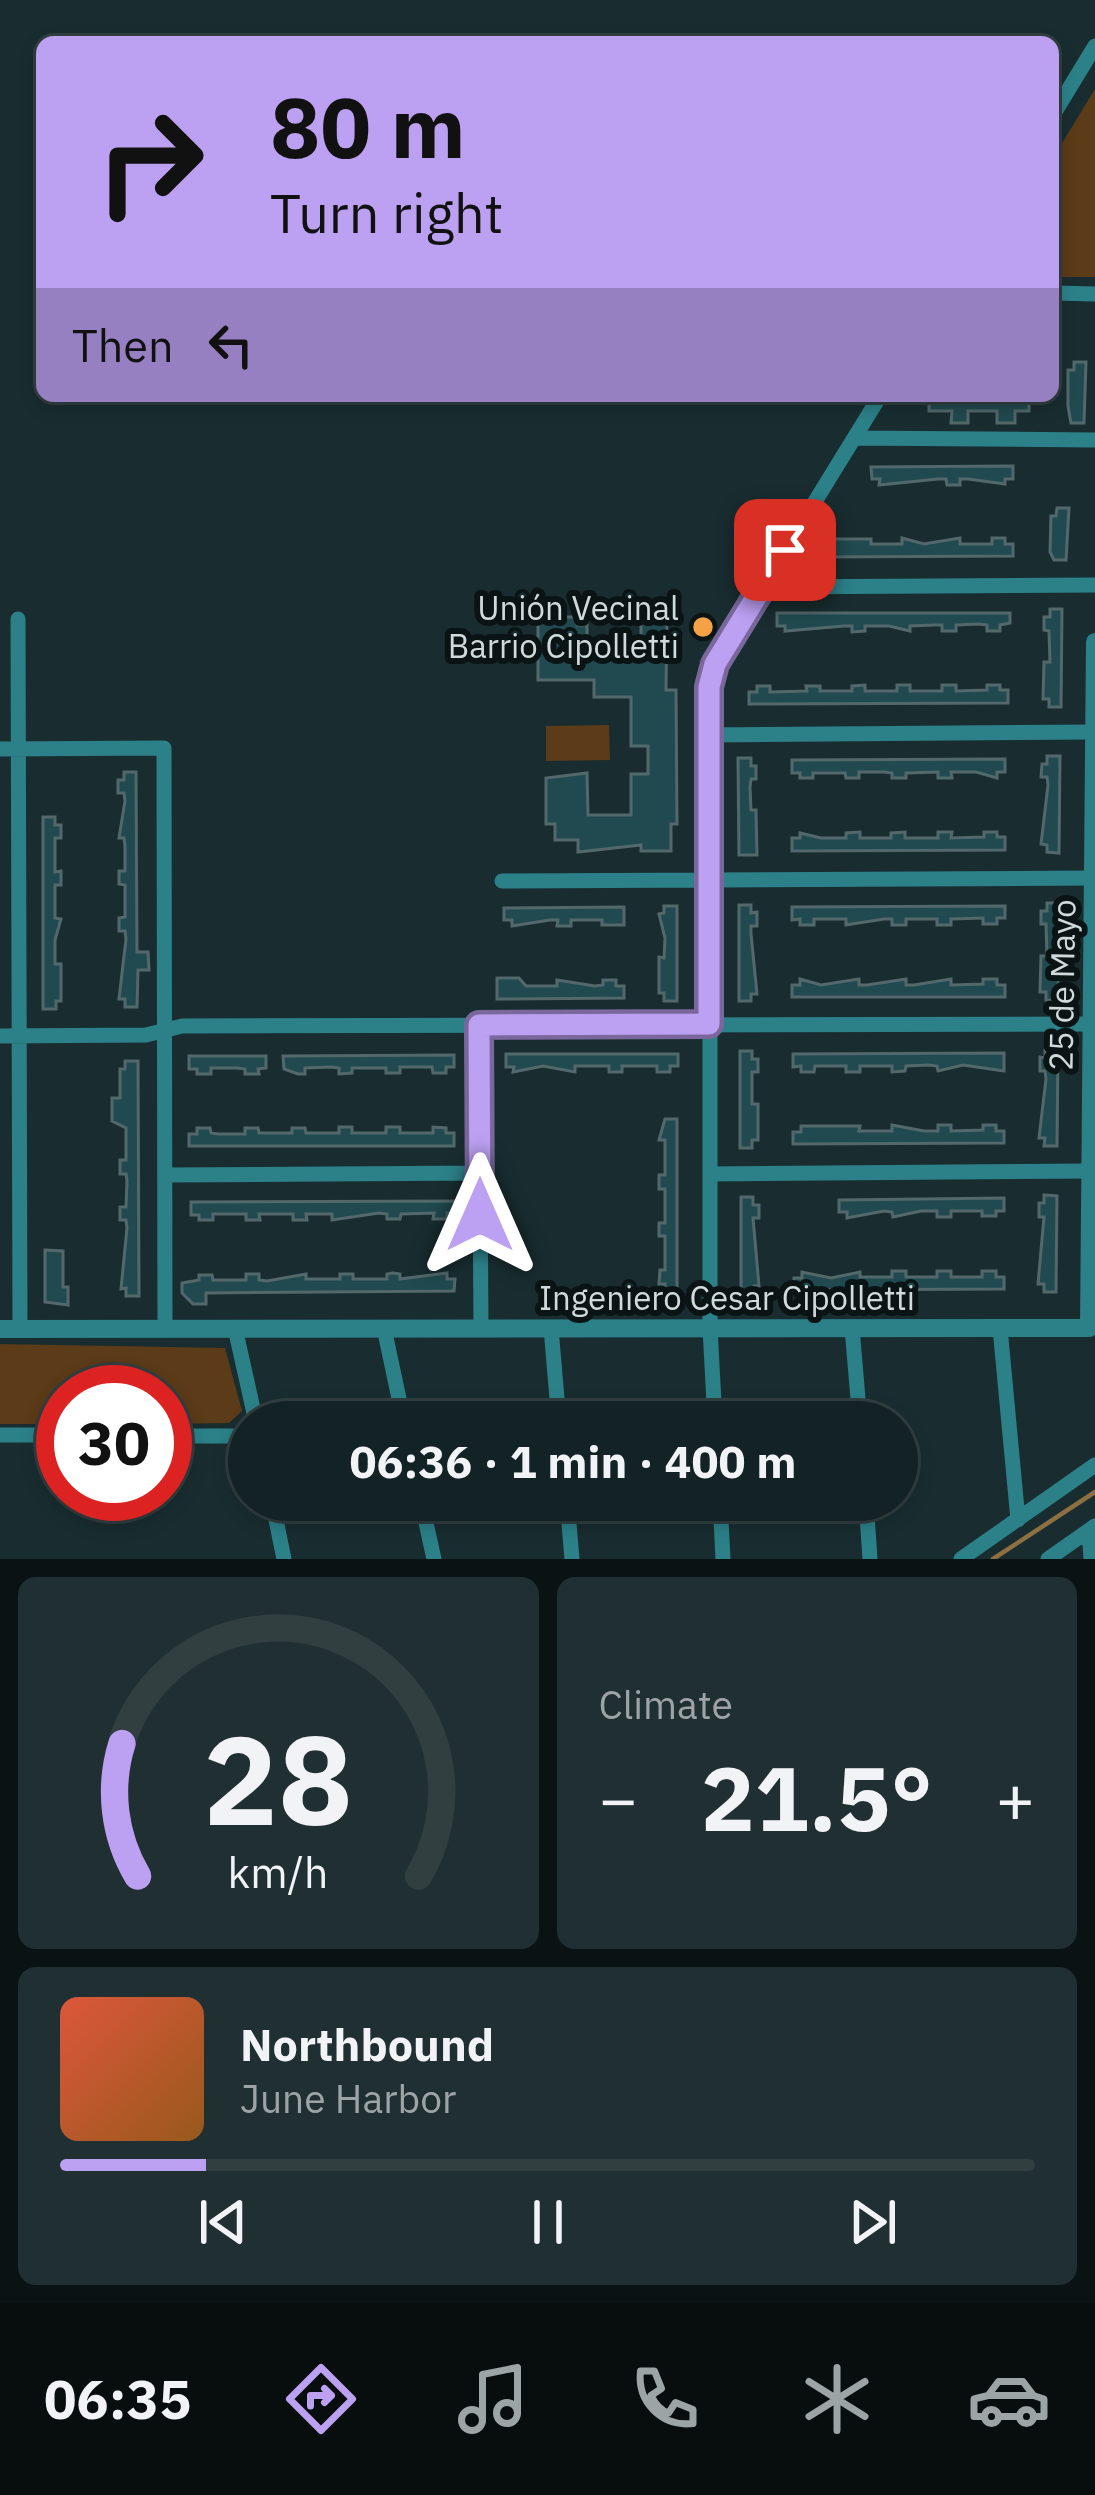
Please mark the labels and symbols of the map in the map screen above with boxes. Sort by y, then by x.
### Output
pin [734,499,836,601]
place label: Unión Vecinal Barrio Cipolletti [448,586,679,667]
marker: Unión Vecinal Barrio Cipolletti [690,614,716,640]
street label: 25 de Mayo [1039,899,1084,1071]
position arrow [417,1152,543,1278]
street label: Ingeniero Cesar Cipolletti [539,1276,915,1319]
speed limit sign: 30 [36,1365,192,1521]

